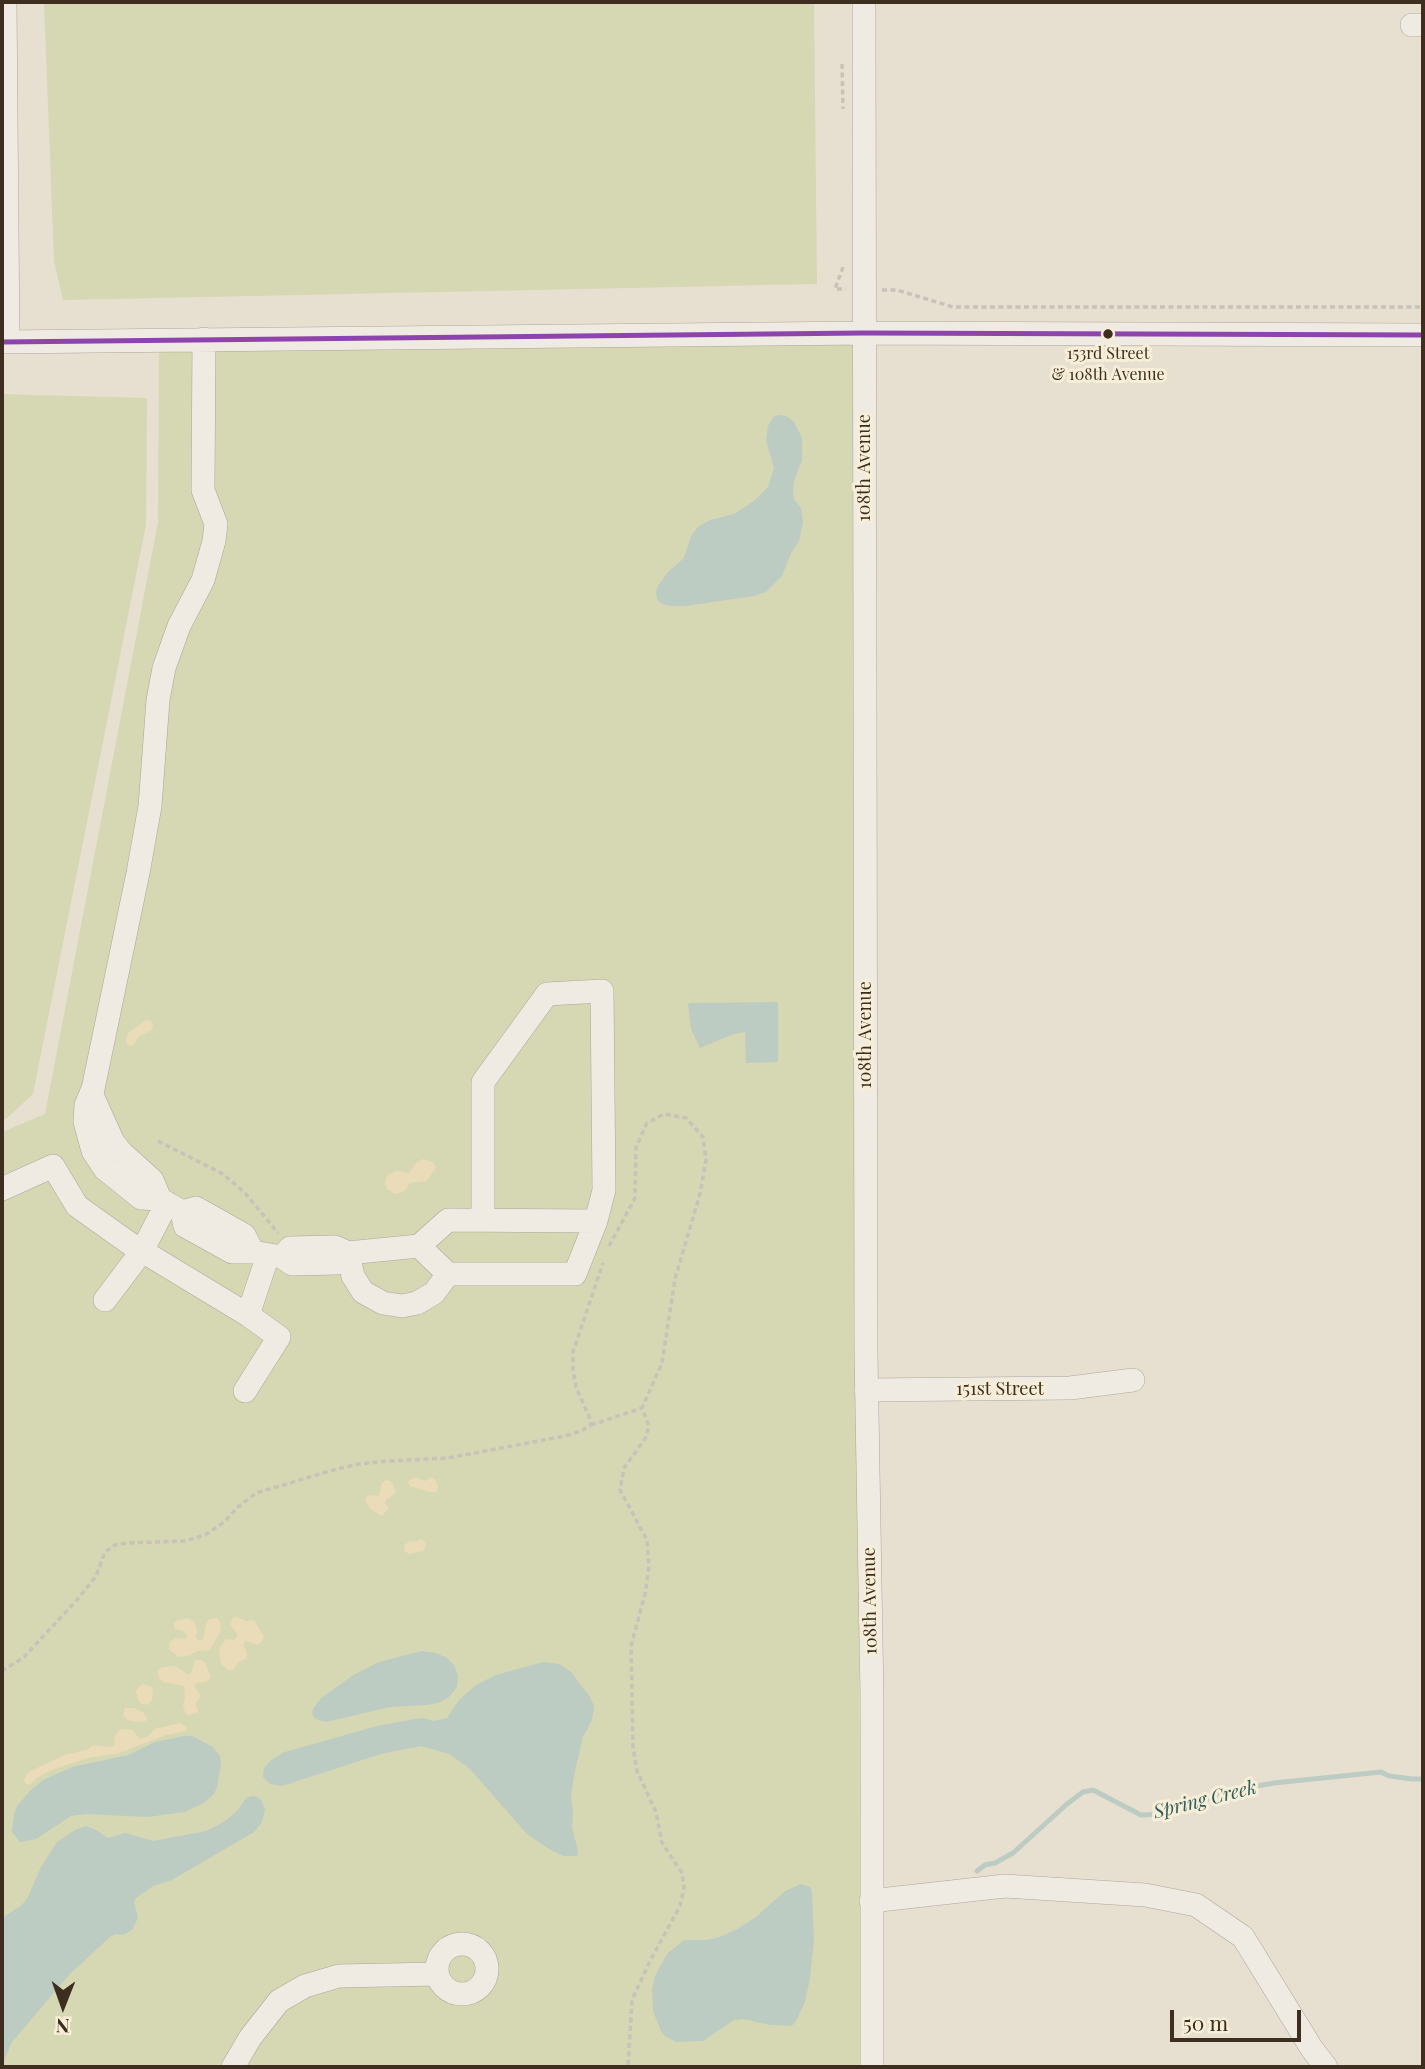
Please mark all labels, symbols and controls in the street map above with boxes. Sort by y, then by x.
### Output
marker: 153rd Street & 108th Avenue [1101,327,1115,341]
place label: 153rd Street & 108th Avenue [1051,344,1165,382]
street label: 108th Avenue [853,414,875,522]
street label: 108th Avenue [854,981,876,1089]
street label: 151st Street [956,1378,1044,1400]
street label: 108th Avenue [858,1547,882,1655]
water label: Spring Creek [1151,1776,1259,1824]
north arrow [28,1971,98,2041]
scale bar [1173,1996,1304,2040]
text: 50 m [1183,2008,1228,2036]
text: N [56,2014,70,2040]

